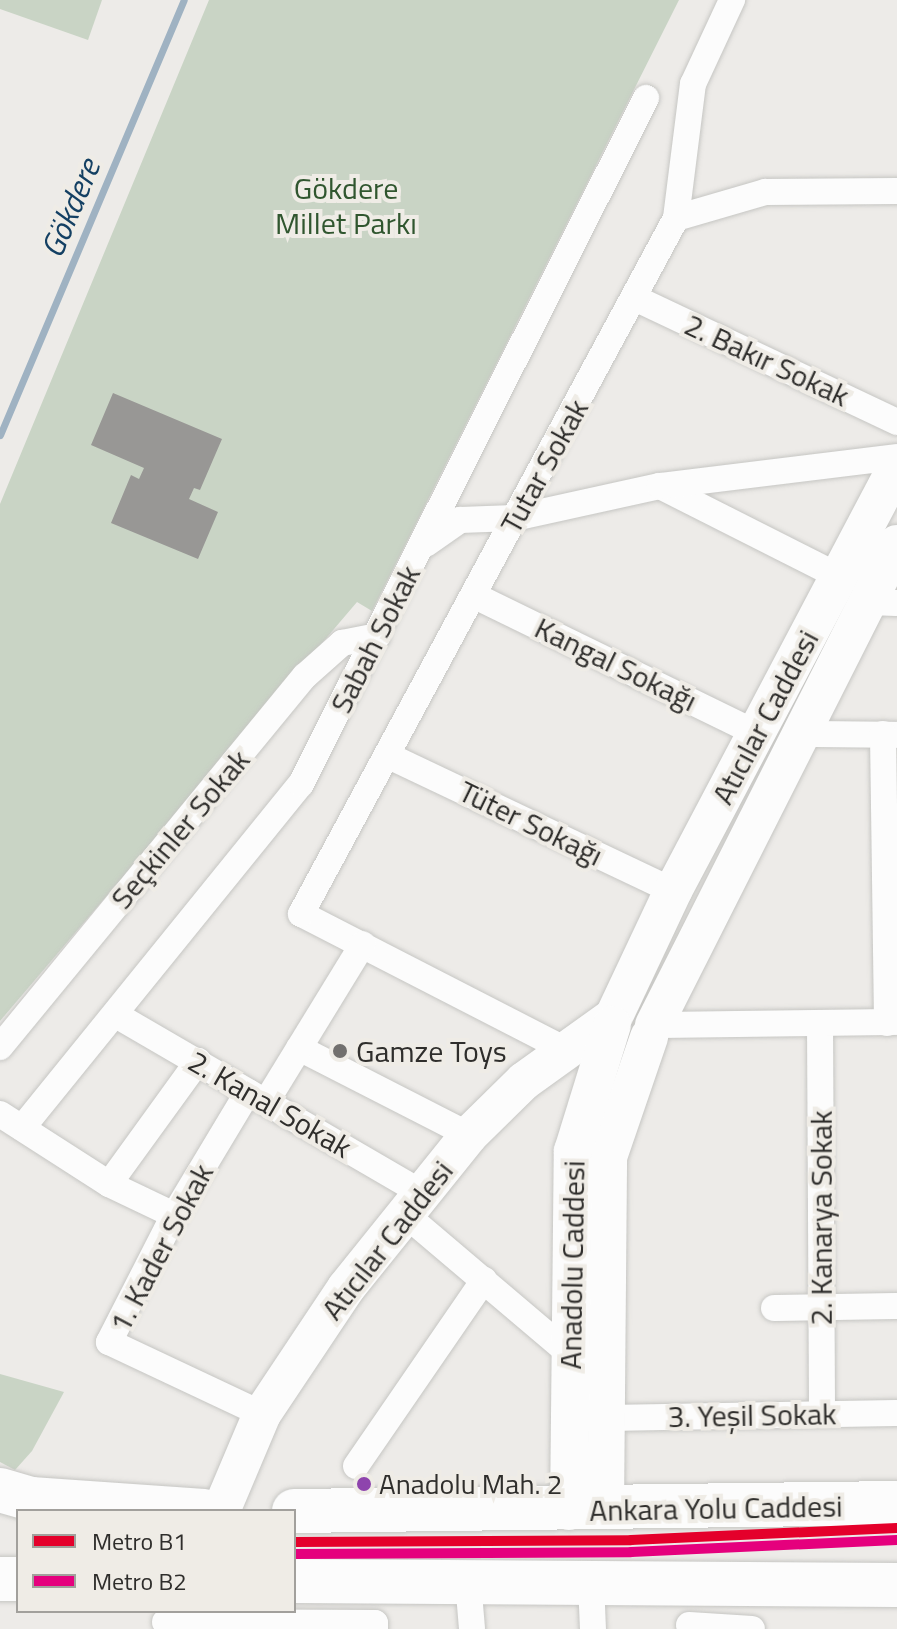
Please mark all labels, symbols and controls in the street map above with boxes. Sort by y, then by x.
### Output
water label: Gökdere [32,153,108,263]
park label: Gökdere Millet Parkı [275,170,417,240]
street label: 2. Bakır Sokak [679,306,855,414]
street label: Tutar Sokak [493,393,595,539]
street label: Sabah Sokak [323,559,427,719]
street label: Kangal Sokağı [529,609,703,719]
street label: Atıcılar Caddesi [704,624,826,810]
street label: Seçkinler Sokak [103,742,257,916]
street label: Tüter Sokağı [453,773,609,873]
place label: Gamze Toys [356,1033,507,1069]
marker: Gamze Toys [331,1042,349,1060]
street label: 2. Kanal Sokak [182,1043,358,1165]
street label: 2. Kanarya Sokak [803,1110,839,1326]
street label: Atıcılar Caddesi [314,1153,460,1327]
street label: 1. Kader Sokak [102,1158,220,1338]
street label: Anadolu Caddesi [552,1160,592,1370]
street label: 3. Yeşil Sokak [667,1396,837,1434]
place label: Anadolu Mah. 2 [379,1467,562,1501]
marker: Anadolu Mah. 2 [356,1476,372,1492]
street label: Ankara Yolu Caddesi [589,1488,843,1528]
legend [16,1509,296,1613]
text: Metro B1 [92,1523,187,1559]
text: Metro B2 [92,1563,187,1599]

